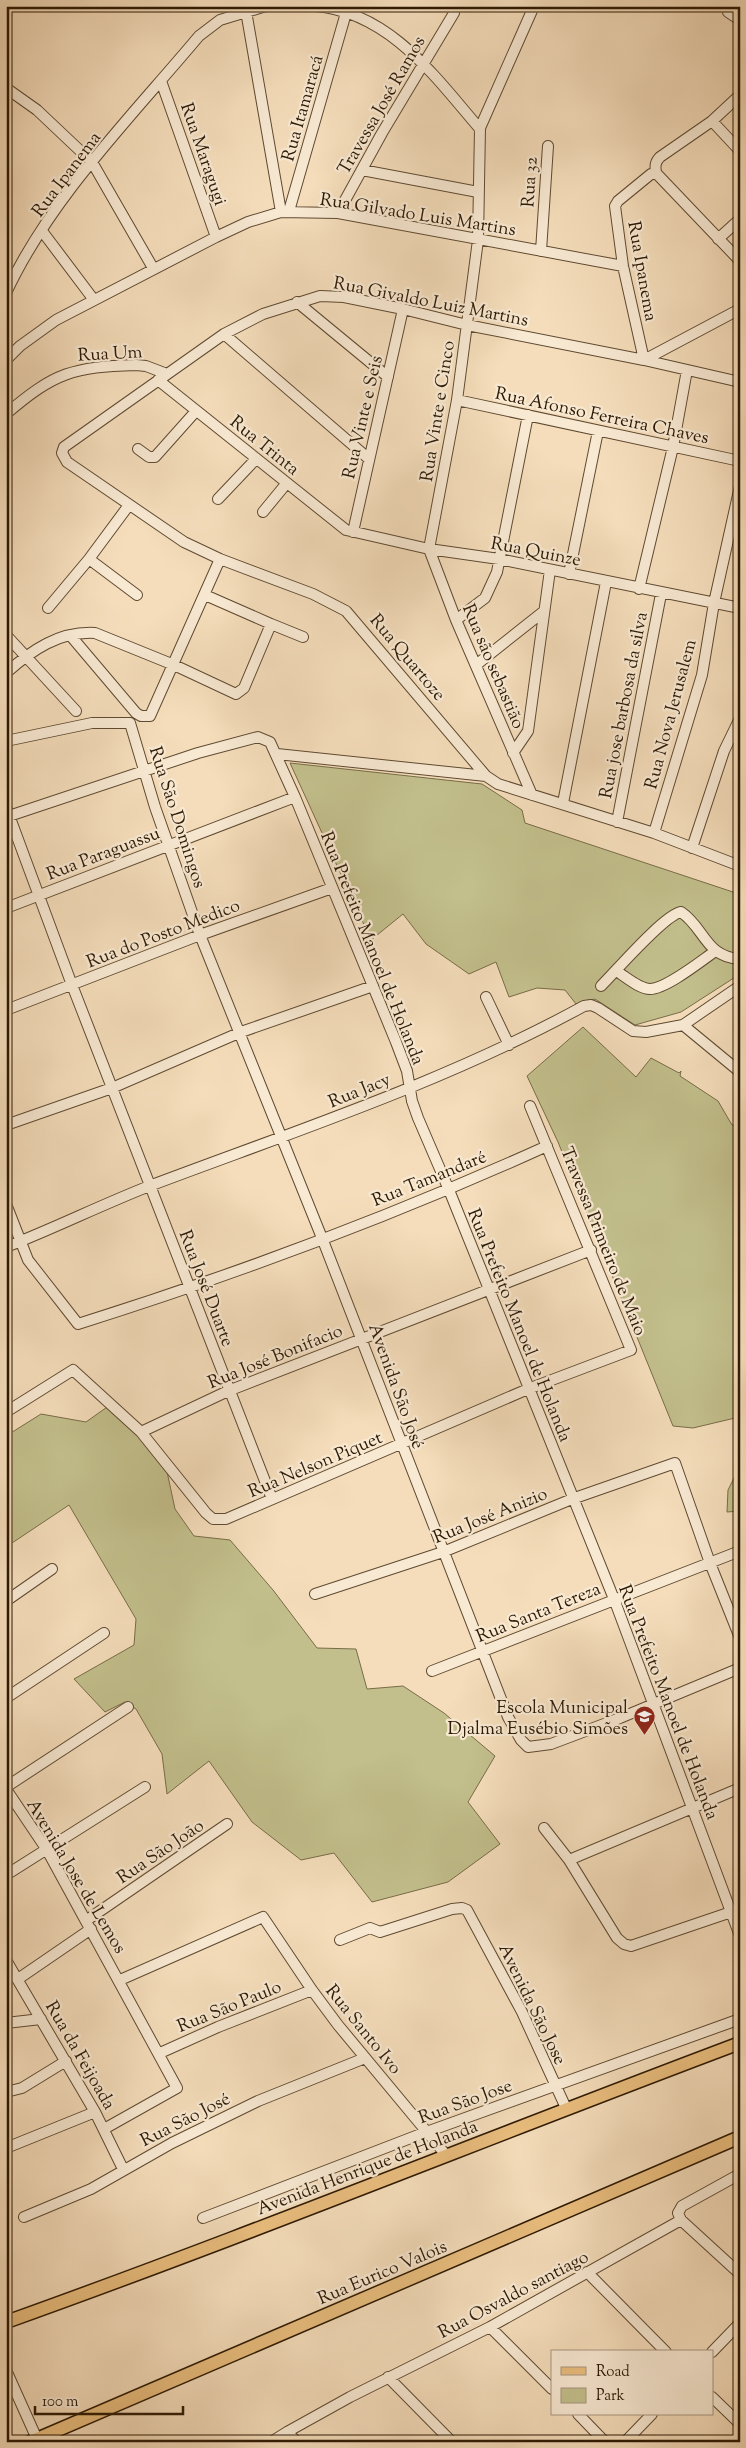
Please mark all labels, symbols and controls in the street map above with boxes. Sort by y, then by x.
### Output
street label: Travessa José Ramos [332,32,433,180]
street label: Rua Itamaracá [276,52,331,165]
street label: Rua Maragugi [172,100,232,210]
street label: Rua Ipanema [27,127,108,223]
street label: Rua 32 [516,155,546,208]
street label: Rua Gilvado Luis Martins [318,188,518,244]
street label: Rua Ipanema [619,219,663,323]
street label: Rua Givaldo Luiz Martins [331,271,530,335]
street label: Rua Vinte e Cinco [415,339,463,484]
street label: Rua Um [77,340,143,370]
street label: Rua Vinte e Seis [337,353,391,482]
street label: Rua Afonso Ferreira Chaves [492,382,711,452]
street label: Rua Trinta [223,410,304,483]
street label: Rua Quinze [488,531,583,574]
street label: Rua são sebastião [454,600,530,733]
street label: Rua Quartoze [362,609,451,707]
street label: Rua jose barbosa da silva [594,610,656,801]
street label: Rua Nova Jerusalem [639,637,704,792]
street label: Rua São Domingos [141,743,211,892]
street label: Rua Paraguassu [43,821,164,888]
street label: Rua Prefeito Manoel de Holanda [312,828,430,1069]
street label: Rua do Posto Medico [83,894,244,976]
street label: Rua Jacy [325,1068,395,1116]
street label: Travessa Primeiro de Maio [552,1143,652,1340]
street label: Rua Tamandaré [369,1145,491,1215]
street label: Rua Prefeito Manoel de Holanda [459,1205,577,1446]
street label: Rua José Duarte [171,1227,239,1351]
street label: Rua José Bonifacio [204,1319,347,1397]
street label: Avenida São José [360,1320,430,1453]
street label: Rua Nelson Piquet [245,1426,387,1506]
street label: Rua José Anizio [430,1482,552,1552]
street label: Rua Santa Tereza [473,1577,605,1651]
street label: Rua Prefeito Manoel de Holanda [610,1581,724,1824]
place label: Escola Municipal Djalma Eusébio Simões [447,1696,628,1743]
school or university icon: Escola Municipal Djalma Eusébio Simões [632,1705,656,1736]
street label: Avenida Jose de Lemos [19,1795,132,1959]
street label: Rua São João [112,1814,210,1891]
street label: Avenida São Jose [491,1940,572,2070]
street label: Rua São Paulo [174,1975,286,2041]
street label: Rua Santo Ivo [318,1980,407,2081]
street label: Rua da Feijoada [38,1997,121,2115]
street label: Rua São Jose [415,2074,516,2132]
street label: Rua São José [136,2087,235,2155]
street label: Avenida Henrique de Holanda [254,2115,482,2223]
street label: Rua Eurico Valois [314,2235,452,2313]
street label: Rua Osvaldo santiago [434,2245,594,2347]
legend [551,2350,714,2416]
text: Road [596,2362,630,2383]
scale bar [35,2383,182,2415]
text: Park [596,2386,625,2407]
text: 100 m [42,2392,79,2413]

